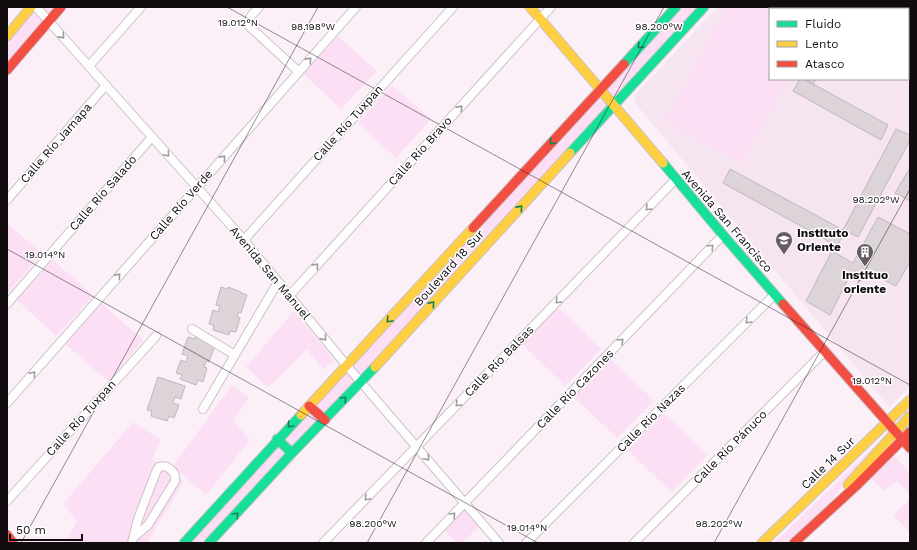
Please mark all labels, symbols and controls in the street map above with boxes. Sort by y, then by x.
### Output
legend [769,8,909,80]
text: 19.012°N [218,17,258,28]
text: Fluido [805,17,841,31]
text: 98.198°W [291,21,336,32]
text: 98.200°W [635,21,683,32]
one-way arrow [57,31,65,39]
text: Lento [805,37,839,51]
one-way arrow [637,41,645,49]
text: Atasco [805,57,845,71]
one-way arrow [304,58,311,65]
street label: Calle Río Tuxpan [310,82,386,164]
street label: Calle Río Jamapa [17,100,95,186]
one-way arrow [455,105,462,113]
street label: Calle Río Bravo [385,113,455,189]
one-way arrow [550,137,557,145]
one-way arrow [162,149,169,157]
street label: Calle Río Salado [66,152,140,234]
one-way arrow [218,155,225,162]
street label: Calle Río Verde [147,167,215,243]
street label: Avenida San Francisco [679,167,775,275]
text: 98.202°W [852,194,900,205]
one-way arrow [645,203,653,211]
one-way arrow [515,205,523,213]
street label: Avenida San Manuel [227,223,313,323]
place label: Instituto Oriente [797,226,848,254]
street label: Boulevard 18 Sur [411,227,487,309]
school or university icon: Instituto Oriente [774,230,794,255]
building icon: Instituo oriente [855,242,875,267]
one-way arrow [706,245,713,252]
text: 19.014°N [25,249,65,260]
one-way arrow [311,264,318,271]
place label: Instituo oriente [842,268,888,296]
one-way arrow [114,274,121,281]
one-way arrow [555,296,563,304]
one-way arrow [428,301,435,309]
one-way arrow [386,315,393,323]
one-way arrow [745,316,753,324]
street label: Calle Río Balsas [461,322,537,400]
one-way arrow [320,333,327,340]
one-way arrow [616,338,624,346]
street label: Calle Río Cazones [533,346,617,432]
one-way arrow [28,371,35,379]
text: 19.012°N [852,375,892,386]
street label: Calle Río Tuxpan [43,377,119,459]
street label: Calle Río Nazas [614,381,688,455]
one-way arrow [339,396,347,404]
one-way arrow [455,399,462,407]
street label: Calle Río Pánuco [690,407,770,487]
one-way arrow [288,421,295,428]
street label: Calle 14 Sur [798,434,858,492]
one-way arrow [422,453,429,461]
one-way arrow [364,493,372,501]
one-way arrow [231,512,238,519]
one-way arrow [448,512,456,520]
scale bar [10,516,82,542]
text: 98.200°W [349,518,397,529]
text: 98.202°W [695,518,743,529]
text: 19.014°N [507,522,547,533]
text: 50 m [16,523,46,537]

